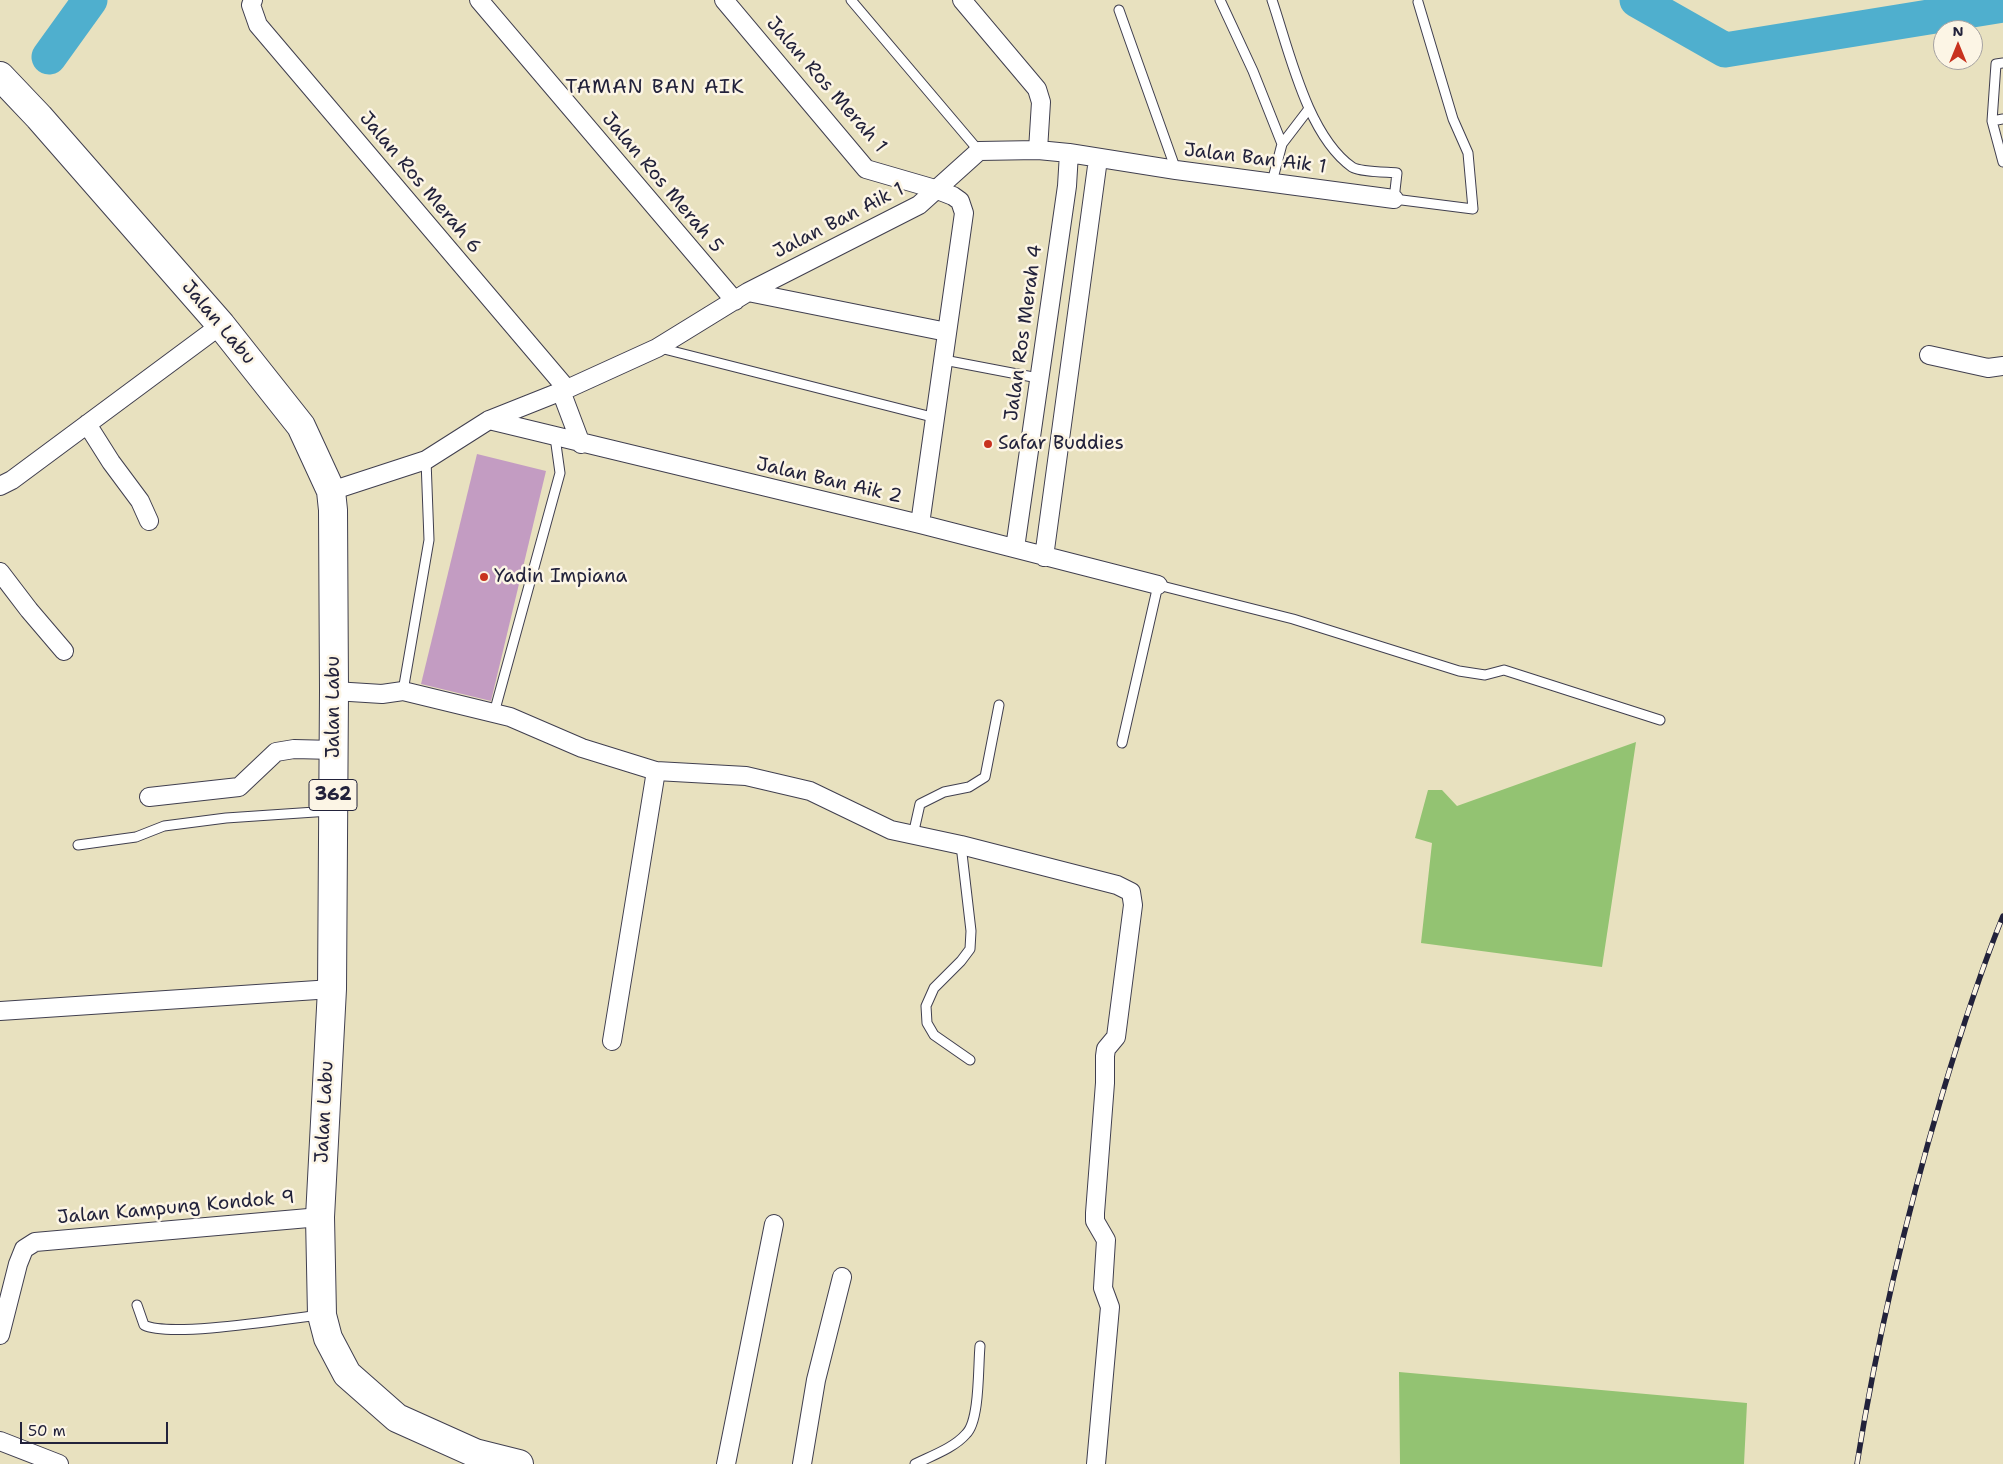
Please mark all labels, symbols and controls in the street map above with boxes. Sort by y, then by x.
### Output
street label: Jalan Ros Merah 1 [761,12,891,158]
north arrow [1933,20,1983,70]
text: N [1952,22,1964,40]
district label: TAMAN BAN AIK [564,76,746,100]
street label: Jalan Ros Merah 6 [354,108,486,258]
street label: Jalan Ros Merah 5 [597,108,727,258]
street label: Jalan Ban Aik 1 [1182,139,1328,179]
street label: Jalan Ban Aik 1 [770,178,908,264]
street label: Jalan Ros Merah 4 [1000,243,1048,423]
street label: Jalan Labu [176,276,260,370]
place label: Safar Buddies [998,433,1124,455]
marker: Safar Buddies [982,438,994,450]
street label: Jalan Ban Aik 2 [754,453,904,509]
place label: Yadin Impiana [494,566,627,588]
marker: Yadin Impiana [478,571,490,583]
street label: Jalan Labu [323,656,345,758]
road number: 362 [309,780,357,810]
street label: Jalan Labu [311,1060,339,1164]
street label: Jalan Kampung Kondok 9 [56,1186,296,1230]
scale bar [22,1412,170,1444]
text: 50 m [28,1421,66,1441]

